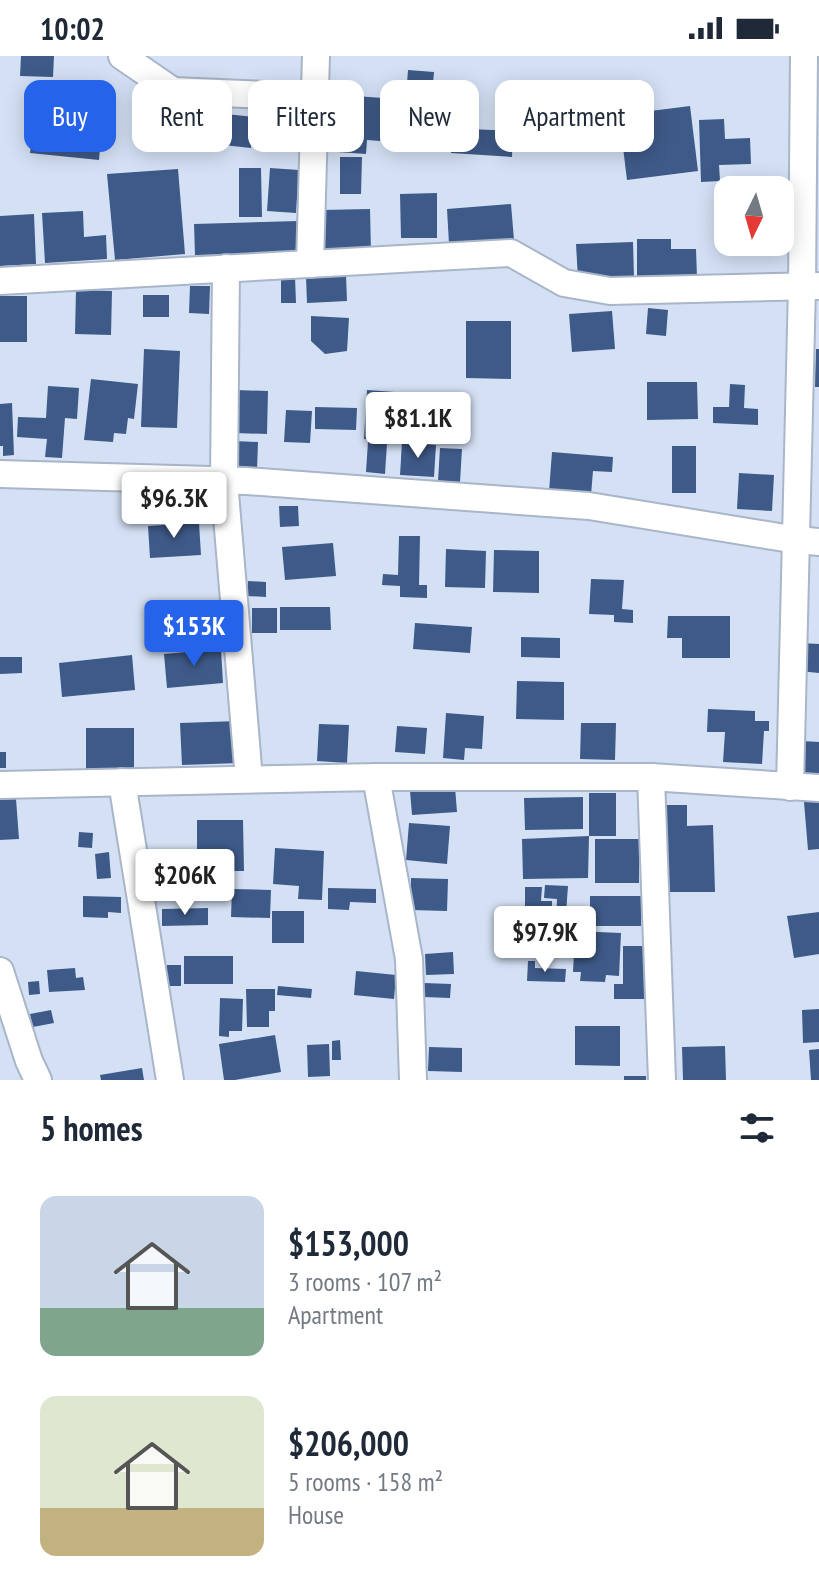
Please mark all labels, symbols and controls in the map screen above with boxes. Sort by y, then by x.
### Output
text: 10:02 [40,9,105,48]
chip: Buy [24,80,116,152]
chip: Rent [132,80,232,152]
chip: Filters [248,80,364,152]
chip: New [380,80,479,152]
chip: Apartment [495,80,654,152]
north arrow [714,176,794,256]
map controls [714,176,794,256]
pin: $81.1K [353,392,483,460]
text: $81.1K [384,401,452,434]
pin: $96.3K [109,472,239,540]
text: $96.3K [140,481,208,514]
pin: $153K [138,600,250,668]
text: $153K [162,609,226,642]
pin: $206K [129,849,241,917]
text: $206K [153,858,217,891]
pin: $97.9K [480,906,610,974]
text: $97.9K [512,915,578,948]
text: 5 homes [40,1106,143,1150]
icon: filters [735,1106,779,1150]
text: $153,000 [288,1221,409,1265]
icon: home [104,1228,200,1324]
text: 3 rooms · 107 m² [288,1265,442,1298]
text: Apartment [288,1298,383,1331]
text: $206,000 [288,1421,409,1465]
icon: home [104,1428,200,1524]
text: 5 rooms · 158 m² [288,1465,443,1498]
text: House [288,1498,344,1531]

